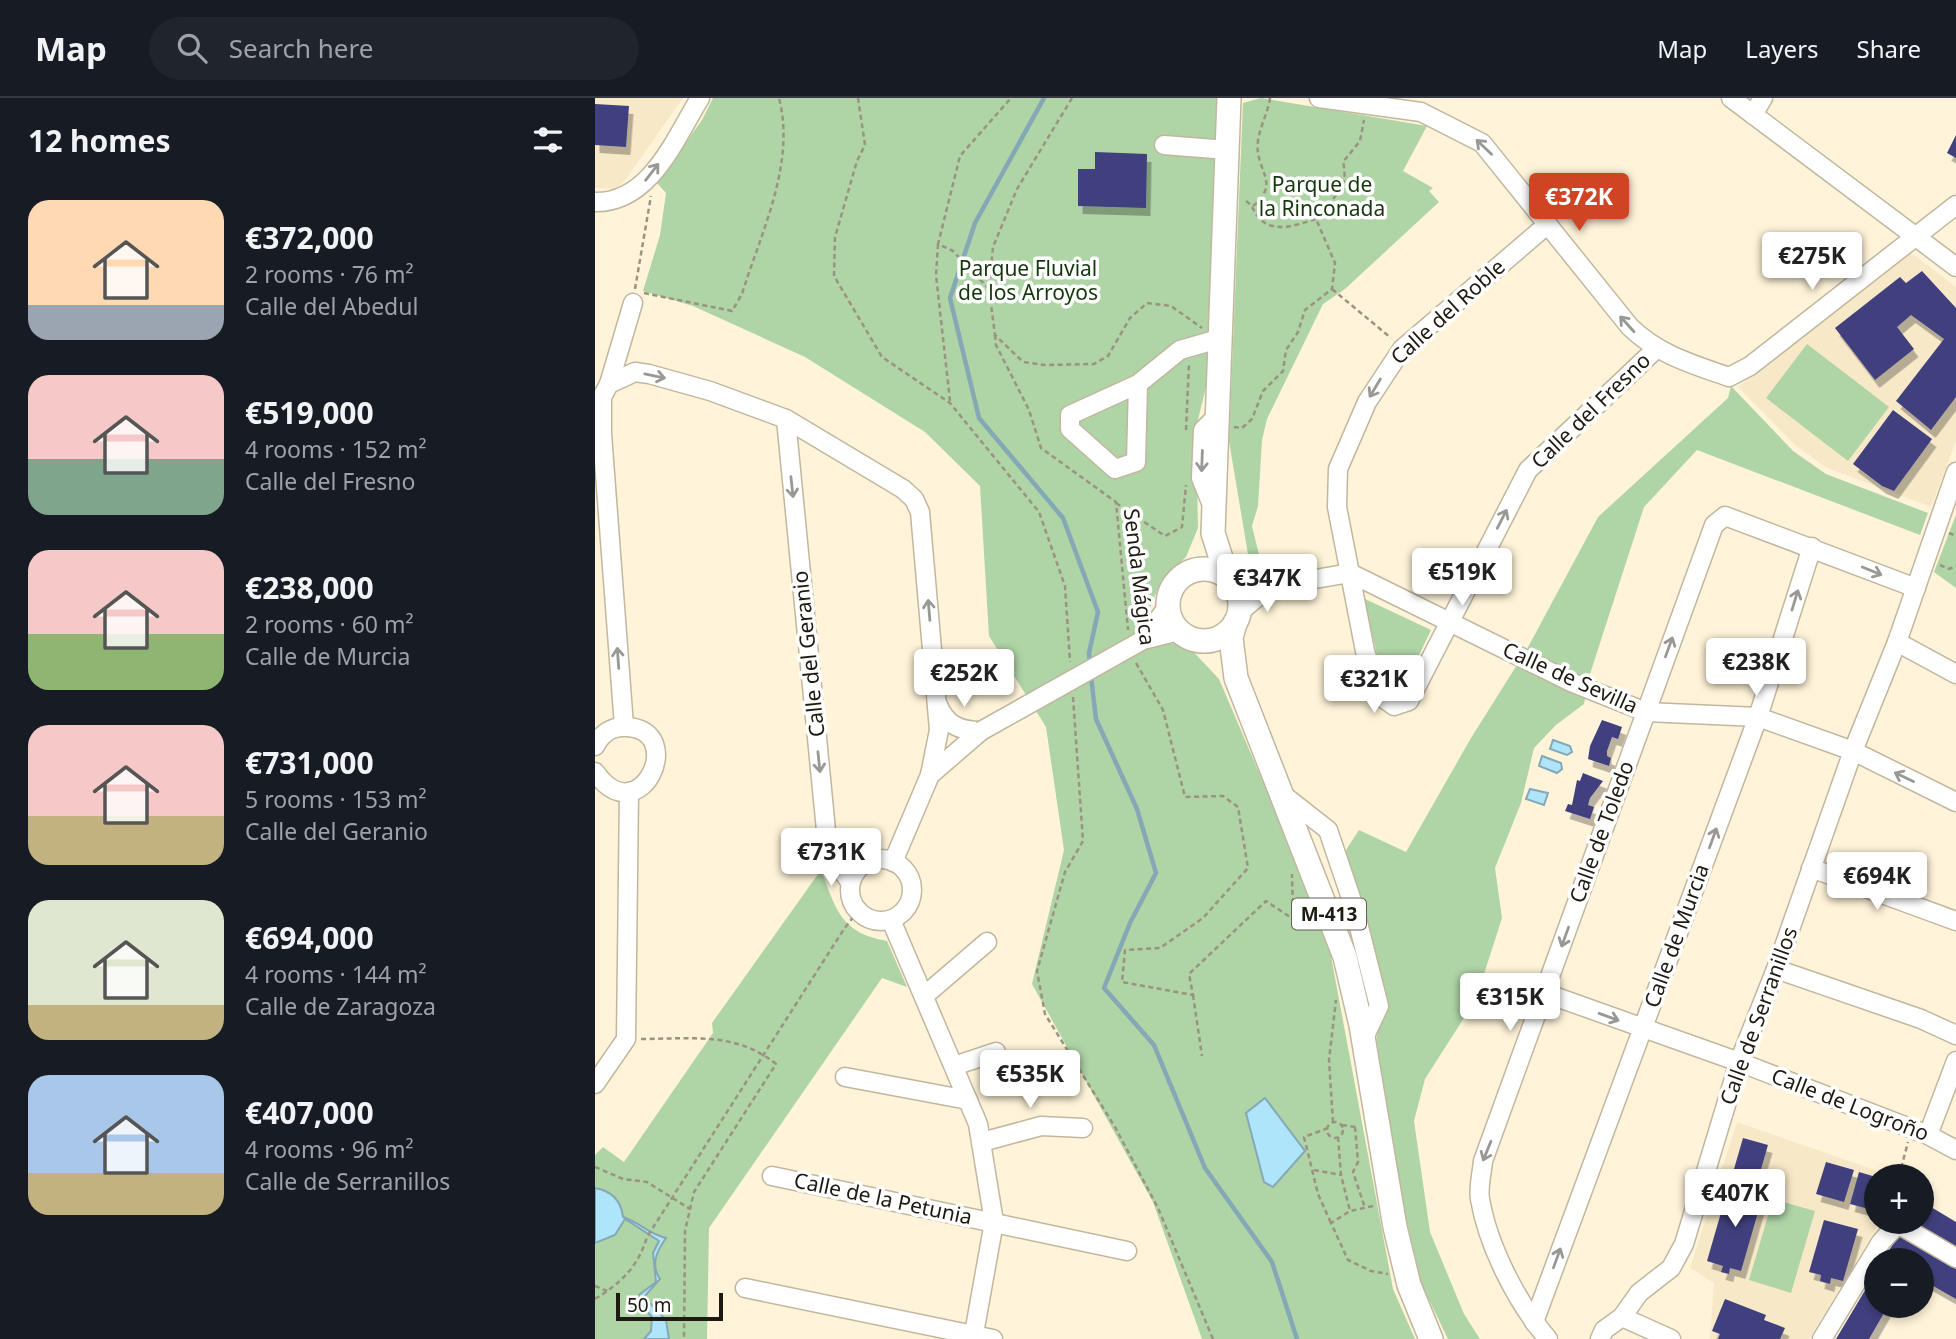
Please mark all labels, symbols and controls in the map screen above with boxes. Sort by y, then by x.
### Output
search box [149,17,639,80]
text: Map [35,26,107,71]
icon: search [173,29,211,67]
text: Search here [229,30,373,66]
text: Map [1657,32,1707,65]
text: Layers [1745,32,1819,65]
text: Share [1857,32,1921,65]
text: 12 homes [28,120,171,161]
icon: filters [529,121,567,159]
one-way arrow [1476,139,1493,156]
one-way arrow [644,164,660,182]
park label: Parque de la Rinconada [1259,170,1385,222]
pin: €372K [1530,174,1628,233]
text: €372K [1545,180,1613,212]
text: €372,000 [245,217,374,258]
icon: home [84,228,168,312]
pin: €275K [1763,232,1861,292]
text: €275K [1778,239,1846,271]
street label: Calle del Roble [1384,252,1510,370]
park label: Parque Fluvial de los Arroyos [958,254,1098,306]
text: 2 rooms · 76 m² [245,258,414,290]
text: Calle del Abedul [245,290,418,322]
one-way arrow [1619,315,1635,333]
street label: Calle del Fresno [1525,346,1656,474]
one-way arrow [643,369,666,383]
one-way arrow [1368,377,1382,397]
text: €519,000 [245,392,374,433]
icon: home [84,403,168,487]
text: 4 rooms · 152 m² [245,433,427,465]
one-way arrow [1195,449,1208,472]
text: Calle del Fresno [245,465,415,497]
one-way arrow [786,475,799,498]
street label: Senda Mágica [1118,507,1162,647]
one-way arrow [1496,509,1509,530]
pin: €519K [1413,548,1511,608]
pin: €347K [1218,554,1316,614]
text: €519K [1428,555,1496,587]
text: €347K [1233,561,1301,593]
one-way arrow [1860,565,1882,578]
text: €238,000 [245,567,374,608]
street label: Calle del Geranio [785,570,831,739]
icon: home [84,578,168,662]
one-way arrow [1789,589,1802,611]
one-way arrow [922,599,935,622]
text: 2 rooms · 60 m² [245,608,414,640]
street label: Calle de Sevilla [1498,635,1642,719]
one-way arrow [1664,637,1676,659]
pin: €238K [1707,638,1805,698]
text: Calle de Murcia [245,640,410,672]
text: €238K [1722,645,1790,677]
one-way arrow [611,648,624,670]
pin: €252K [915,650,1013,709]
text: €252K [930,656,998,688]
pin: €321K [1325,656,1423,715]
text: €321K [1340,662,1408,694]
text: €731,000 [245,742,374,783]
one-way arrow [813,751,826,773]
icon: home [84,753,168,837]
street label: Calle de Toledo [1562,757,1640,907]
one-way arrow [1894,769,1915,783]
text: 5 rooms · 153 m² [245,783,427,815]
text: Calle del Geranio [245,815,428,847]
pin: €731K [782,828,880,888]
one-way arrow [1708,828,1720,850]
text: €731K [797,835,865,867]
pin: €694K [1828,852,1926,912]
text: €694K [1843,859,1911,891]
street label: Calle de Murcia [1637,860,1715,1011]
road number: M-413 [1292,898,1366,930]
text: €694,000 [245,917,374,958]
street label: Calle de Serranillos [1713,923,1803,1109]
one-way arrow [1558,926,1570,948]
icon: home [84,928,168,1012]
text: 4 rooms · 144 m² [245,958,427,990]
pin: €315K [1461,974,1559,1033]
text: €315K [1476,980,1544,1012]
text: Calle de Zaragoza [245,990,436,1022]
one-way arrow [1597,1012,1619,1024]
pin: €535K [981,1051,1079,1110]
text: €535K [996,1057,1064,1089]
street label: Calle de Logroño [1768,1061,1933,1147]
text: €407,000 [245,1092,374,1133]
icon: home [84,1103,168,1187]
text: 4 rooms · 96 m² [245,1133,414,1165]
one-way arrow [1480,1140,1493,1161]
map controls [1864,1164,1934,1318]
button: + [1864,1164,1934,1234]
text: Calle de Serranillos [245,1165,450,1197]
street label: Calle de la Petunia [792,1165,975,1231]
pin: €407K [1686,1170,1784,1229]
text: €407K [1701,1176,1769,1208]
one-way arrow [1551,1247,1564,1269]
button: − [1864,1248,1934,1318]
scale bar [616,1290,723,1322]
text: 50 m [627,1292,671,1318]

